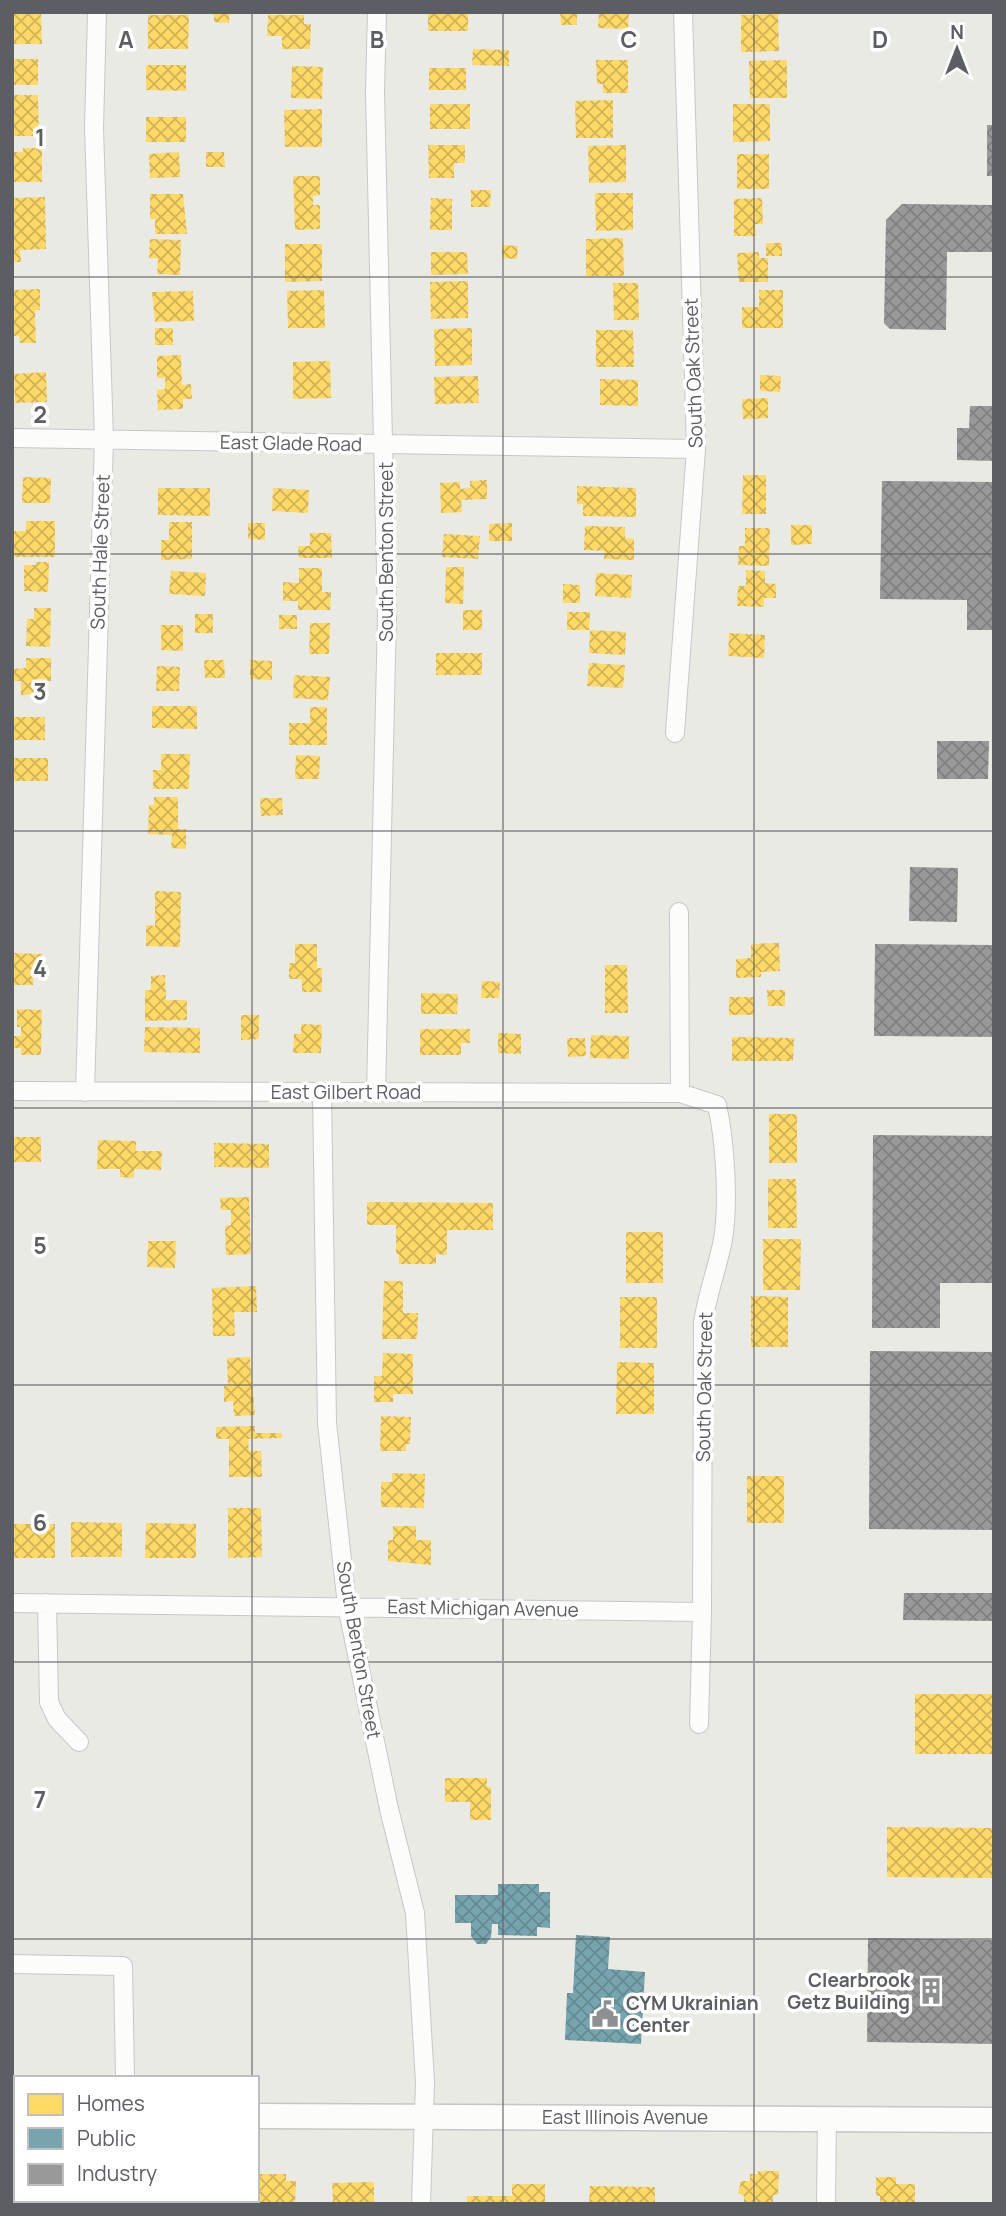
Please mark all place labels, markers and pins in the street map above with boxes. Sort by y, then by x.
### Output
place label: Clearbrook Getz Building [787,1967,911,2015]
building icon: Clearbrook Getz Building [916,1976,946,2006]
place label: CYM Ukrainian Center [626,1990,759,2038]
public building icon: CYM Ukrainian Center [590,1999,620,2029]

